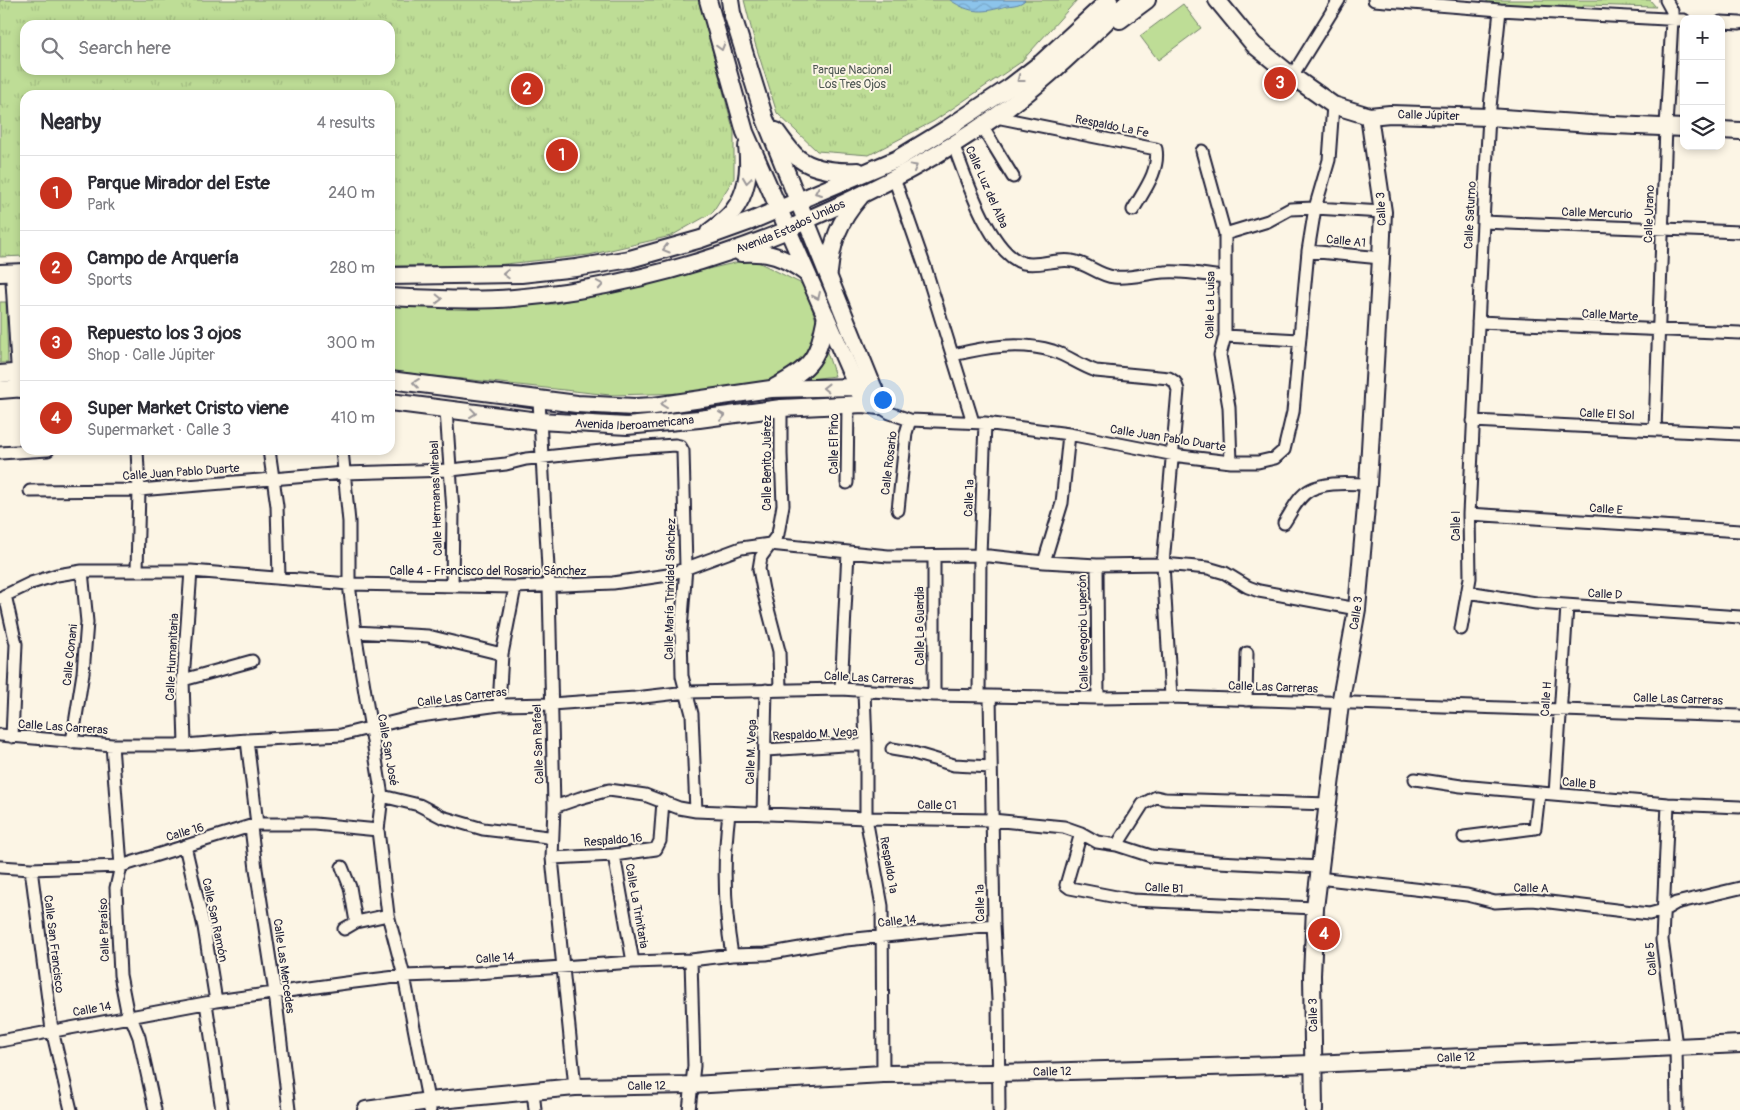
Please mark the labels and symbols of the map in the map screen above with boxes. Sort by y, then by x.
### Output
one-way arrow [715,43,726,51]
park label: Parque Nacional Los Tres Ojos [812,63,892,92]
pin: 3 [1264,64,1296,102]
pin: 2 [511,70,543,108]
one-way arrow [1017,73,1026,82]
street label: Calle Júpiter [1397,107,1461,124]
street label: Respaldo La Fe [1074,112,1150,141]
pin: 1 [546,136,578,174]
street label: Calle Luz del Alba [962,144,1012,231]
one-way arrow [909,163,918,173]
one-way arrow [742,176,752,184]
street label: Calle Saturno [1461,180,1480,249]
street label: Calle Urano [1641,184,1658,243]
one-way arrow [814,186,823,197]
street label: Calle 3 [1373,191,1390,226]
street label: Avenida Estados Unidos [734,196,848,257]
street label: Calle Mercurio [1561,205,1633,222]
street label: Calle A1 [1325,232,1366,251]
one-way arrow [662,243,671,254]
one-way arrow [502,269,510,279]
street label: Calle La Luisa [1202,270,1219,339]
one-way arrow [596,280,605,291]
one-way arrow [811,291,822,300]
one-way arrow [435,294,443,304]
street label: Calle Marte [1581,307,1639,324]
one-way arrow [412,378,420,389]
one-way arrow [822,383,830,394]
your location [870,387,896,413]
one-way arrow [660,398,668,409]
street label: Calle El Sol [1579,406,1635,423]
one-way arrow [469,407,477,418]
one-way arrow [718,411,726,422]
street label: Avenida Iberoamericana [575,412,695,434]
street label: Calle El Pino [827,413,842,475]
street label: Calle Benito Juárez [760,415,775,511]
street label: Calle Juan Pablo Duarte [1109,422,1227,455]
street label: Calle Rosario [878,430,901,496]
street label: Calle Hermanas Mirabal [427,440,446,556]
street label: Calle Juan Pablo Duarte [122,461,240,484]
street label: Calle 1a [961,479,978,517]
street label: Calle E [1589,501,1623,518]
street label: Calle I [1449,511,1464,541]
street label: Calle María Trinidad Sánchez [662,518,679,660]
street label: Calle 4 - Francisco del Rosario Sánchez [389,564,587,579]
street label: Calle Gregorio Luperón [1075,574,1092,690]
street label: Calle La Guardia [913,586,928,666]
street label: Calle D [1587,586,1623,603]
street label: Calle 3 [1346,595,1366,631]
street label: Calle Humanitaria [163,612,182,701]
street label: Calle Conani [60,623,81,687]
street label: Calle Las Carreras [824,669,915,688]
street label: Calle Las Carreras [1228,678,1319,697]
street label: Calle H [1538,681,1555,717]
street label: Calle Las Carreras [416,684,508,710]
street label: Calle Las Carreras [1633,690,1724,709]
street label: Calle San Rafael [530,704,547,784]
street label: Calle San José [374,713,401,787]
street label: Calle Las Carreras [18,717,109,738]
street label: Calle M. Vega [743,719,760,785]
street label: Respaldo M. Vega [772,725,858,744]
street label: Calle B [1561,775,1597,792]
street label: Calle C1 [917,798,957,813]
street label: Calle 16 [164,820,206,845]
street label: Respaldo 16 [583,830,643,851]
street label: Respaldo 1a [876,836,901,895]
street label: Calle La Trinitaria [622,862,651,950]
street label: Calle San Ramón [198,877,231,964]
street label: Calle B1 [1144,880,1184,897]
street label: Calle A [1513,881,1549,896]
street label: Calle 1a [973,884,988,922]
street label: Calle San Francisco [40,894,67,994]
street label: Calle Paraíso [96,897,113,962]
street label: Calle 14 [877,912,917,931]
pin: 4 [1308,915,1340,953]
street label: Calle Las Mercedes [269,918,298,1015]
street label: Calle 5 [1642,941,1661,977]
street label: Calle 14 [475,950,515,967]
street label: Calle 3 [1306,998,1321,1032]
street label: Calle 14 [72,999,113,1020]
street label: Calle 12 [1436,1049,1476,1066]
street label: Calle 12 [1033,1064,1072,1080]
street label: Calle 12 [627,1078,666,1094]

